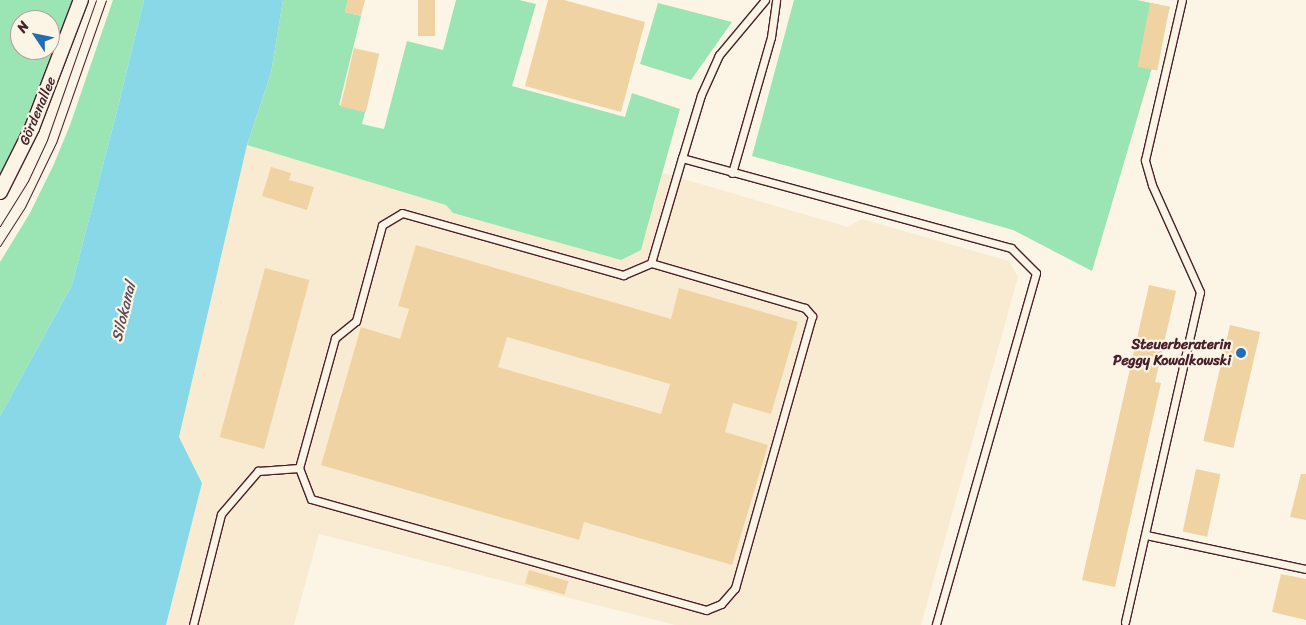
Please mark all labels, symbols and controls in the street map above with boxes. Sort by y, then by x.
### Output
north arrow [10,10,60,60]
text: N [10,16,36,38]
street label: Gördenallee [16,74,60,148]
water label: Silokanal [108,280,140,344]
place label: Steuerberaterin Peggy Kowalkowski [1112,337,1231,370]
marker: Steuerberaterin Peggy Kowalkowski [1235,347,1247,359]

